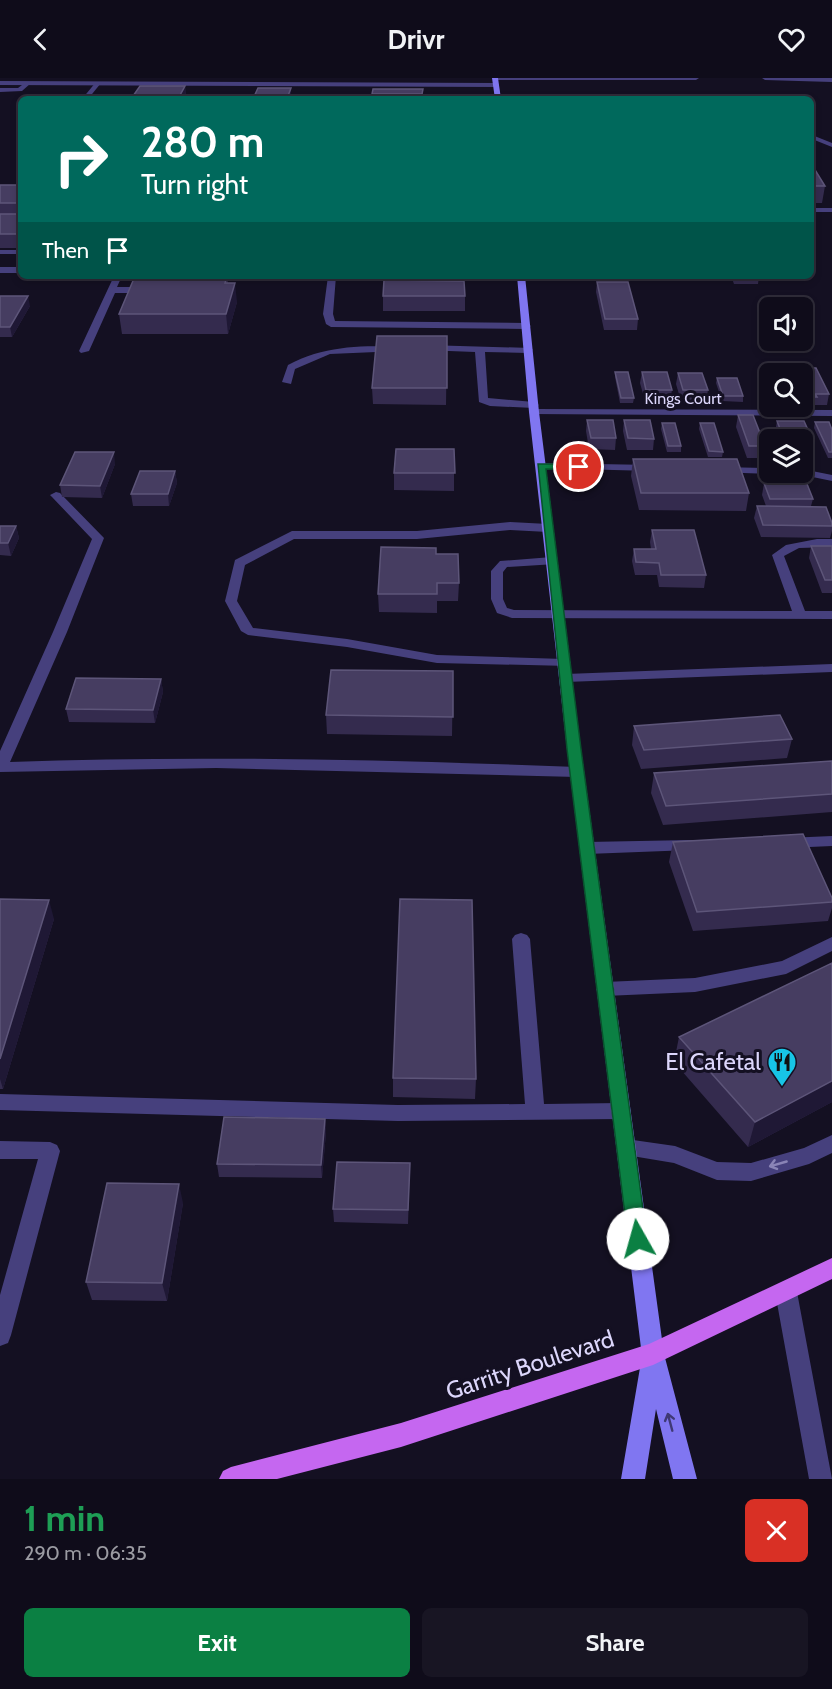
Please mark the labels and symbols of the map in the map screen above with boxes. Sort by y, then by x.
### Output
street label: Kings Court [644,389,722,408]
pin [553,441,604,492]
restaurant icon: El Cafetal [766,1046,798,1088]
place label: El Cafetal [665,1047,761,1076]
one-way arrow [769,1159,788,1170]
position arrow [606,1207,670,1271]
street label: Garrity Boulevard [442,1324,618,1405]
one-way arrow [664,1413,676,1432]

